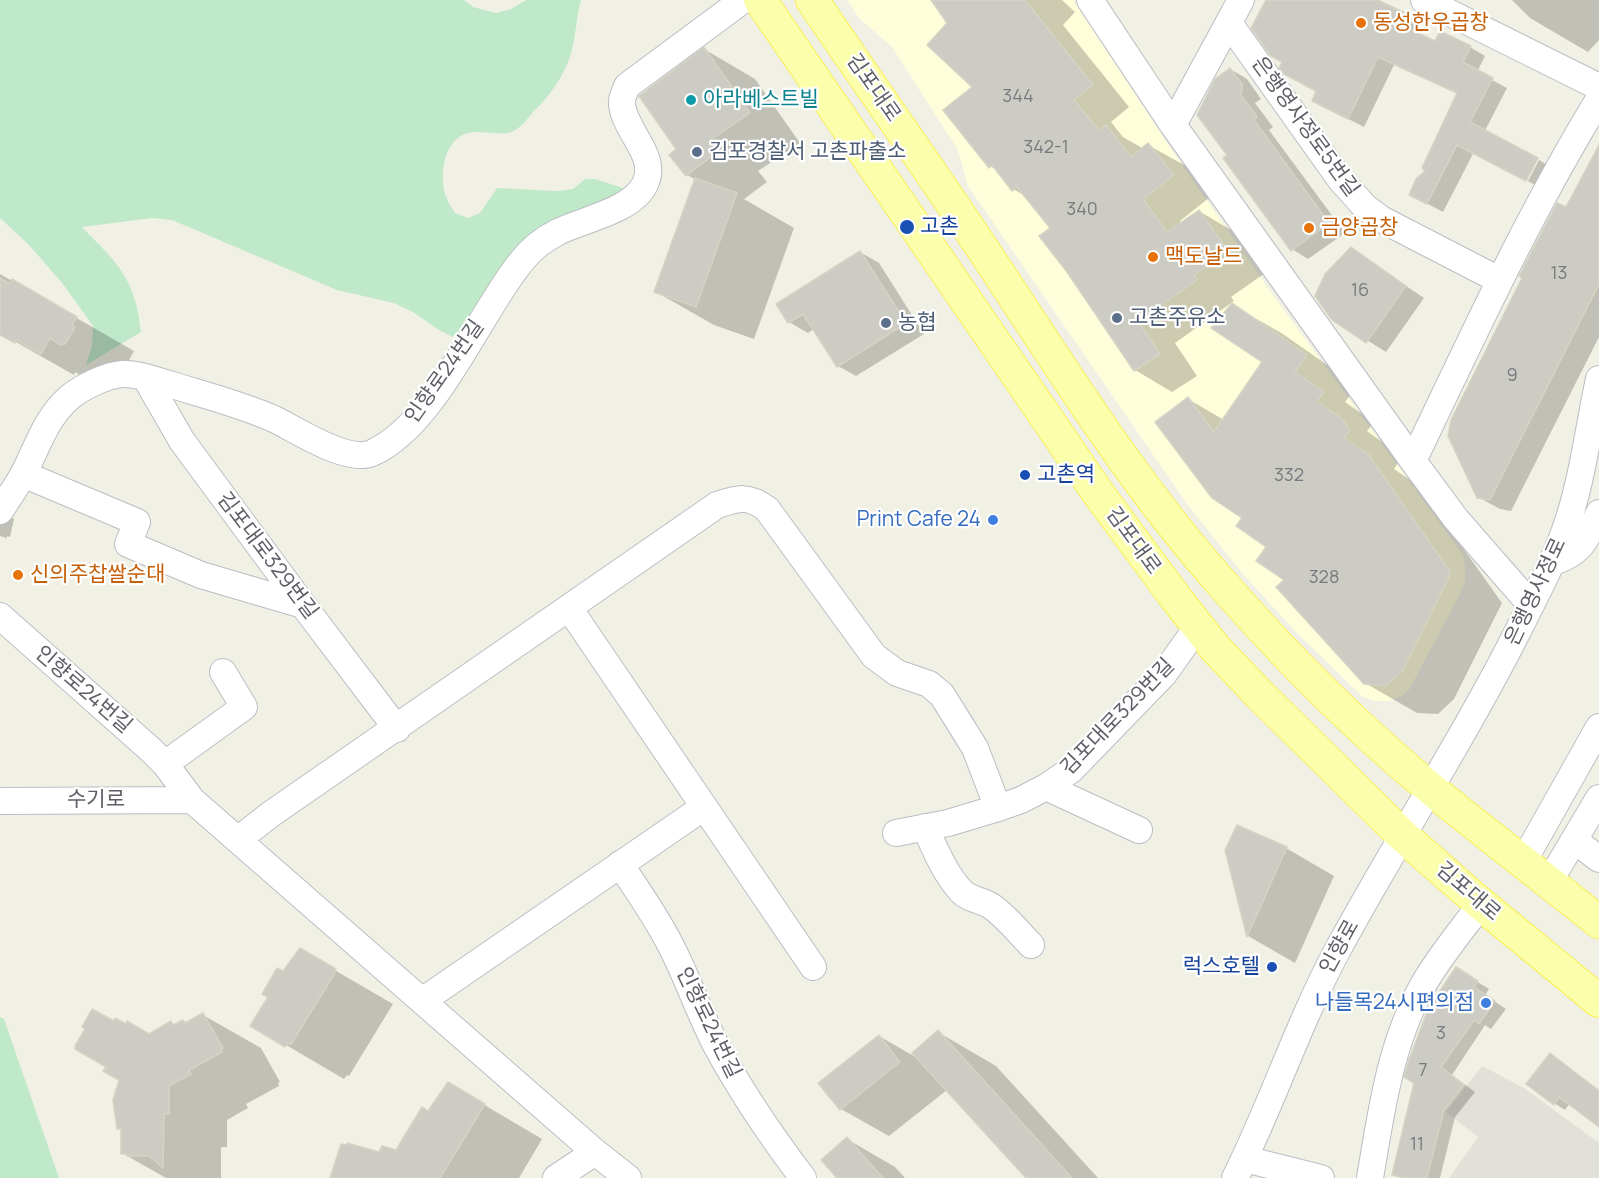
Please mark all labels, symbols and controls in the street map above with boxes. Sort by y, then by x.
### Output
place label: 동성한우곱창 [1373,10,1489,36]
marker: 동성한우곱창 [1354,16,1368,30]
street label: 김포대로 [841,49,905,127]
street label: 은행영사정로5번길 [1246,52,1364,202]
house number: 344 [1002,86,1034,108]
place label: 아라베스트빌 [703,87,819,113]
marker: 아라베스트빌 [684,93,698,107]
house number: 342-1 [1023,137,1069,159]
place label: 김포경찰서 고촌파출소 [709,139,906,165]
marker: 김포경찰서 고촌파출소 [690,145,704,159]
house number: 340 [1066,199,1098,221]
place label: 고촌 [920,214,959,240]
place label: 금양곱창 [1321,215,1398,241]
marker: 고촌 [898,218,916,236]
marker: 금양곱창 [1302,221,1316,235]
place label: 맥도날드 [1165,244,1242,270]
marker: 맥도날드 [1146,250,1160,264]
house number: 13 [1551,263,1567,285]
house number: 16 [1351,280,1369,302]
place label: 고촌주유소 [1129,305,1226,331]
place label: 농협 [898,310,937,336]
marker: 고촌주유소 [1110,311,1124,325]
street label: 인향로24번길 [400,315,490,429]
marker: 농협 [879,316,893,330]
house number: 9 [1506,365,1518,387]
place label: 고촌역 [1037,462,1095,488]
house number: 332 [1274,465,1304,487]
marker: 고촌역 [1018,468,1032,482]
street label: 김포대로329번길 [211,488,323,624]
street label: 김포대로 [1100,502,1166,580]
place label: Print Cafe 24 [857,507,981,533]
marker: Print Cafe 24 [986,513,1000,527]
street label: 은행영사정로 [1500,534,1572,650]
place label: 신의주찹쌀순대 [30,562,165,588]
house number: 328 [1309,567,1339,589]
marker: 신의주찹쌀순대 [11,568,25,582]
street label: 인향로24번길 [29,641,137,739]
street label: 김포대로329번길 [1056,653,1180,781]
street label: 수기로 [67,787,125,813]
street label: 김포대로 [1431,857,1505,927]
street label: 인향로 [1315,916,1365,978]
place label: 럭스호텔 [1183,954,1260,980]
marker: 럭스호텔 [1265,960,1279,974]
street label: 인향로24번길 [670,963,746,1083]
place label: 나들목24시편의점 [1315,990,1474,1016]
marker: 나들목24시편의점 [1479,996,1493,1010]
house number: 3 [1436,1023,1446,1045]
house number: 7 [1418,1060,1428,1082]
house number: 11 [1410,1134,1424,1156]

